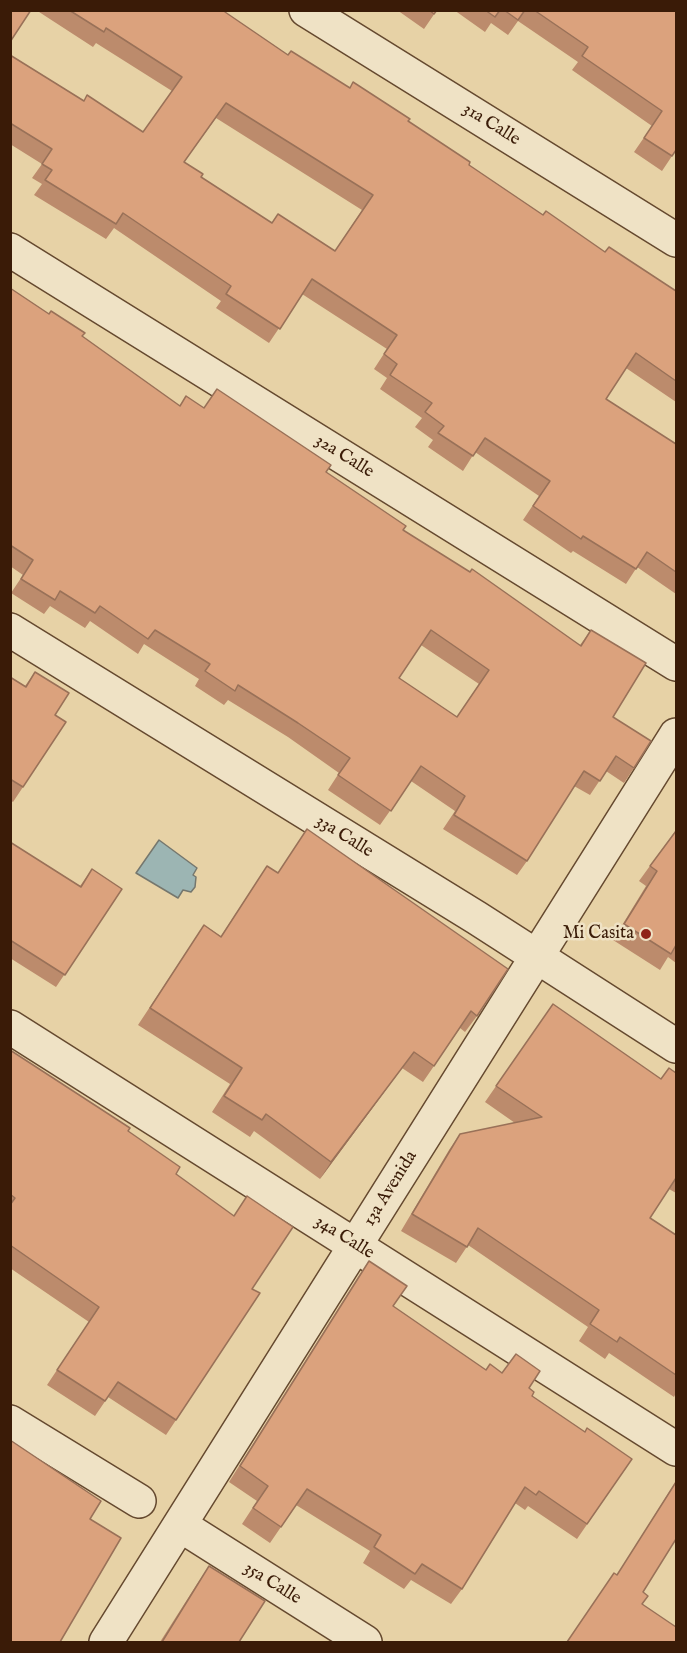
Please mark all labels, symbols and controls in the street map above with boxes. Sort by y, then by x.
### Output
street label: 31a Calle [458,99,524,151]
street label: 32a Calle [310,430,378,484]
street label: 33a Calle [311,811,377,863]
place label: Mi Casita [563,923,634,945]
marker: Mi Casita [639,927,653,941]
street label: 13a Avenida [359,1147,423,1231]
street label: 34a Calle [310,1211,378,1265]
street label: 35a Calle [239,1558,305,1610]

